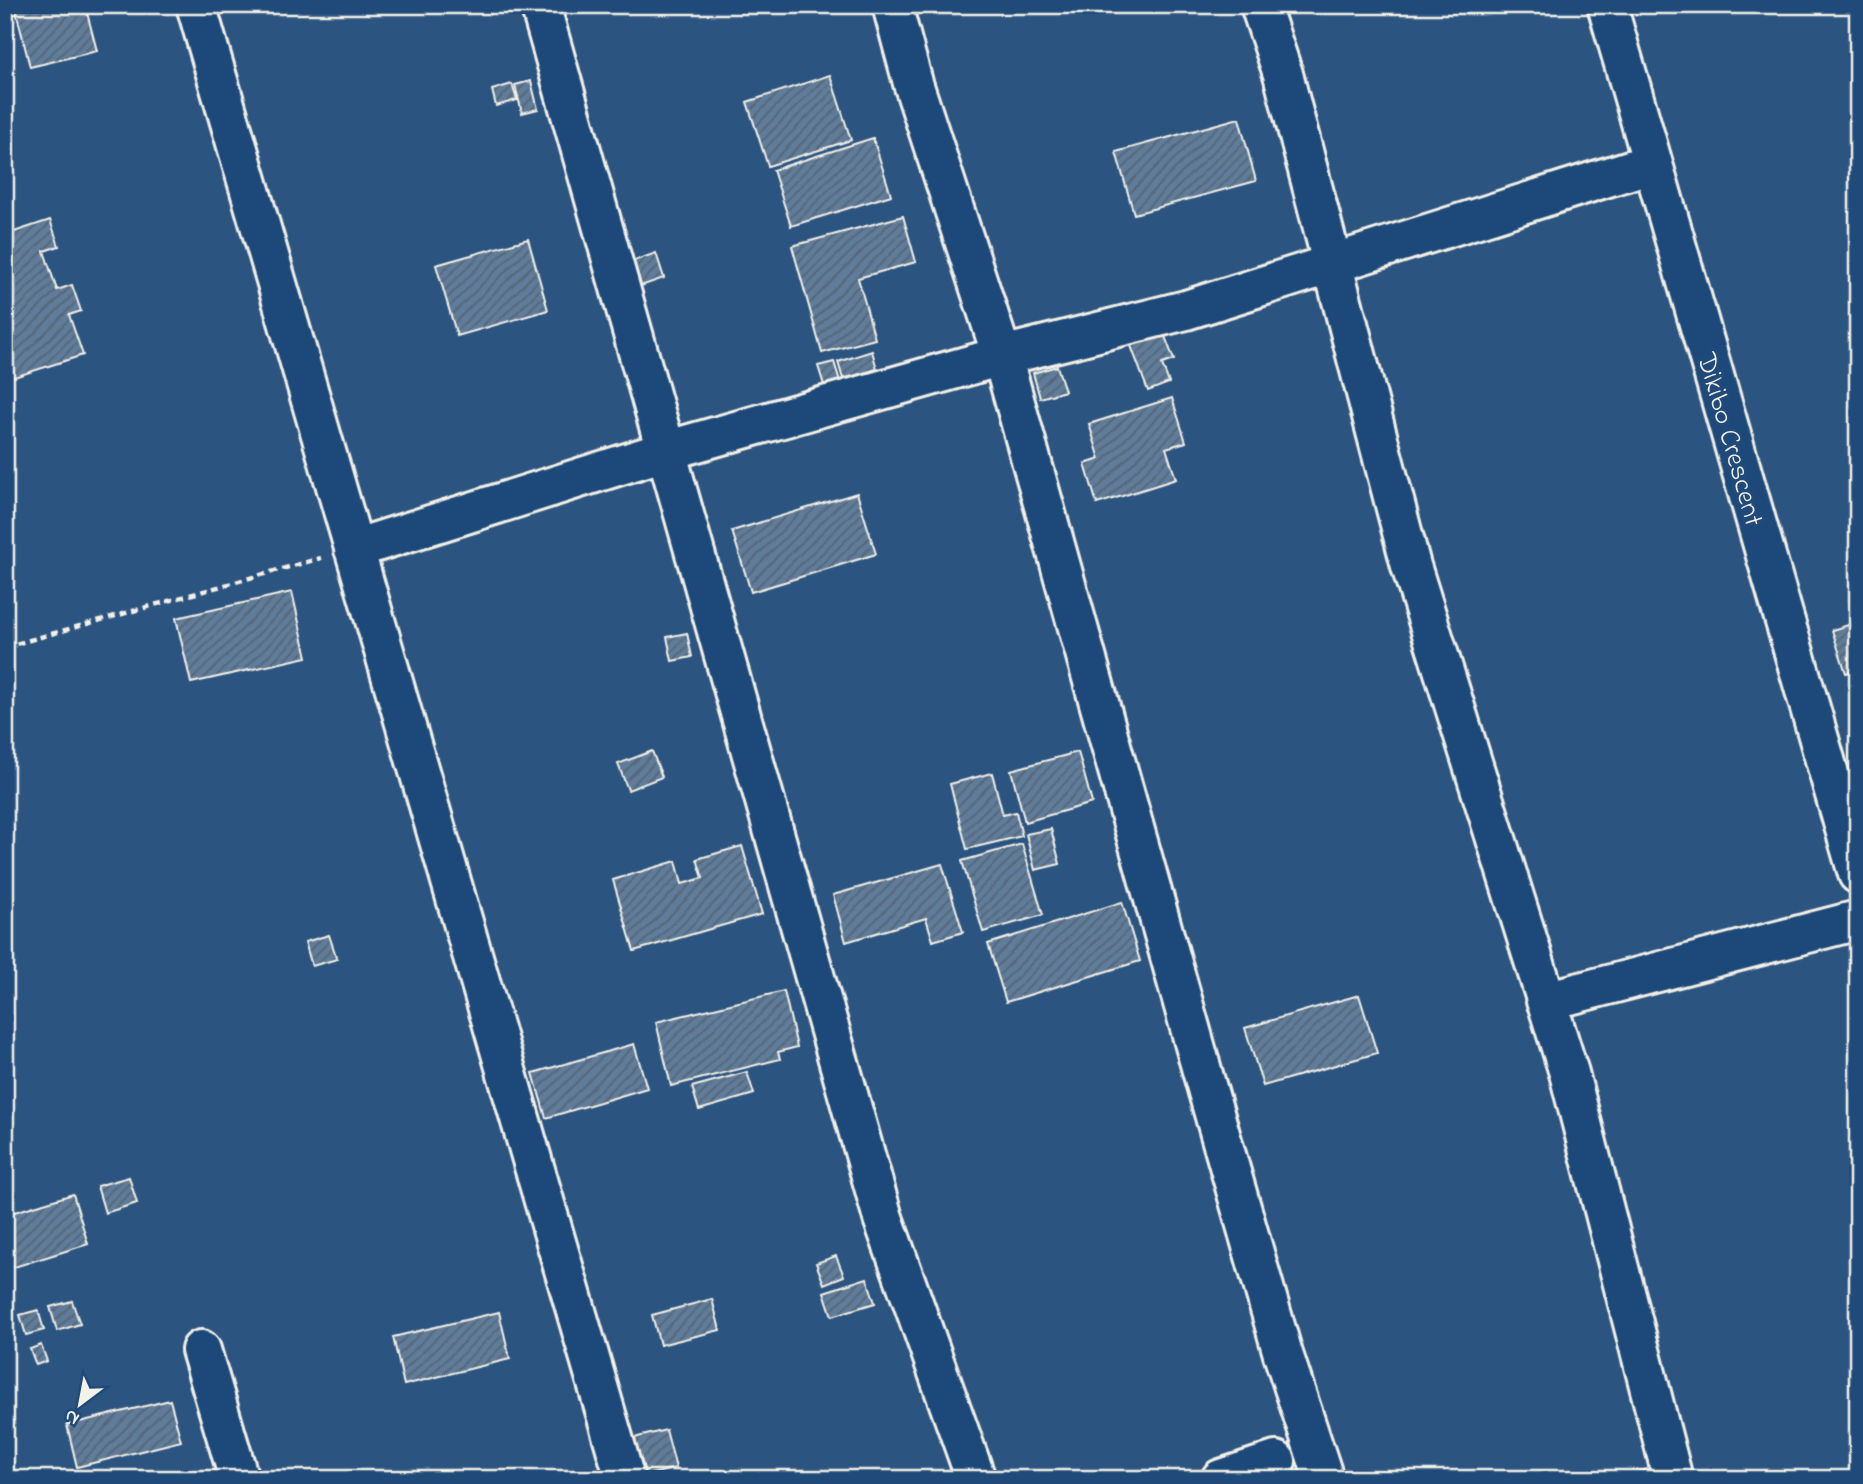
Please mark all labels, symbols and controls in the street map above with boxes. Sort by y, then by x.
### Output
street label: Dikibo Crescent [1684,348,1773,531]
north arrow [46,1368,116,1438]
text: N [60,1401,85,1431]

